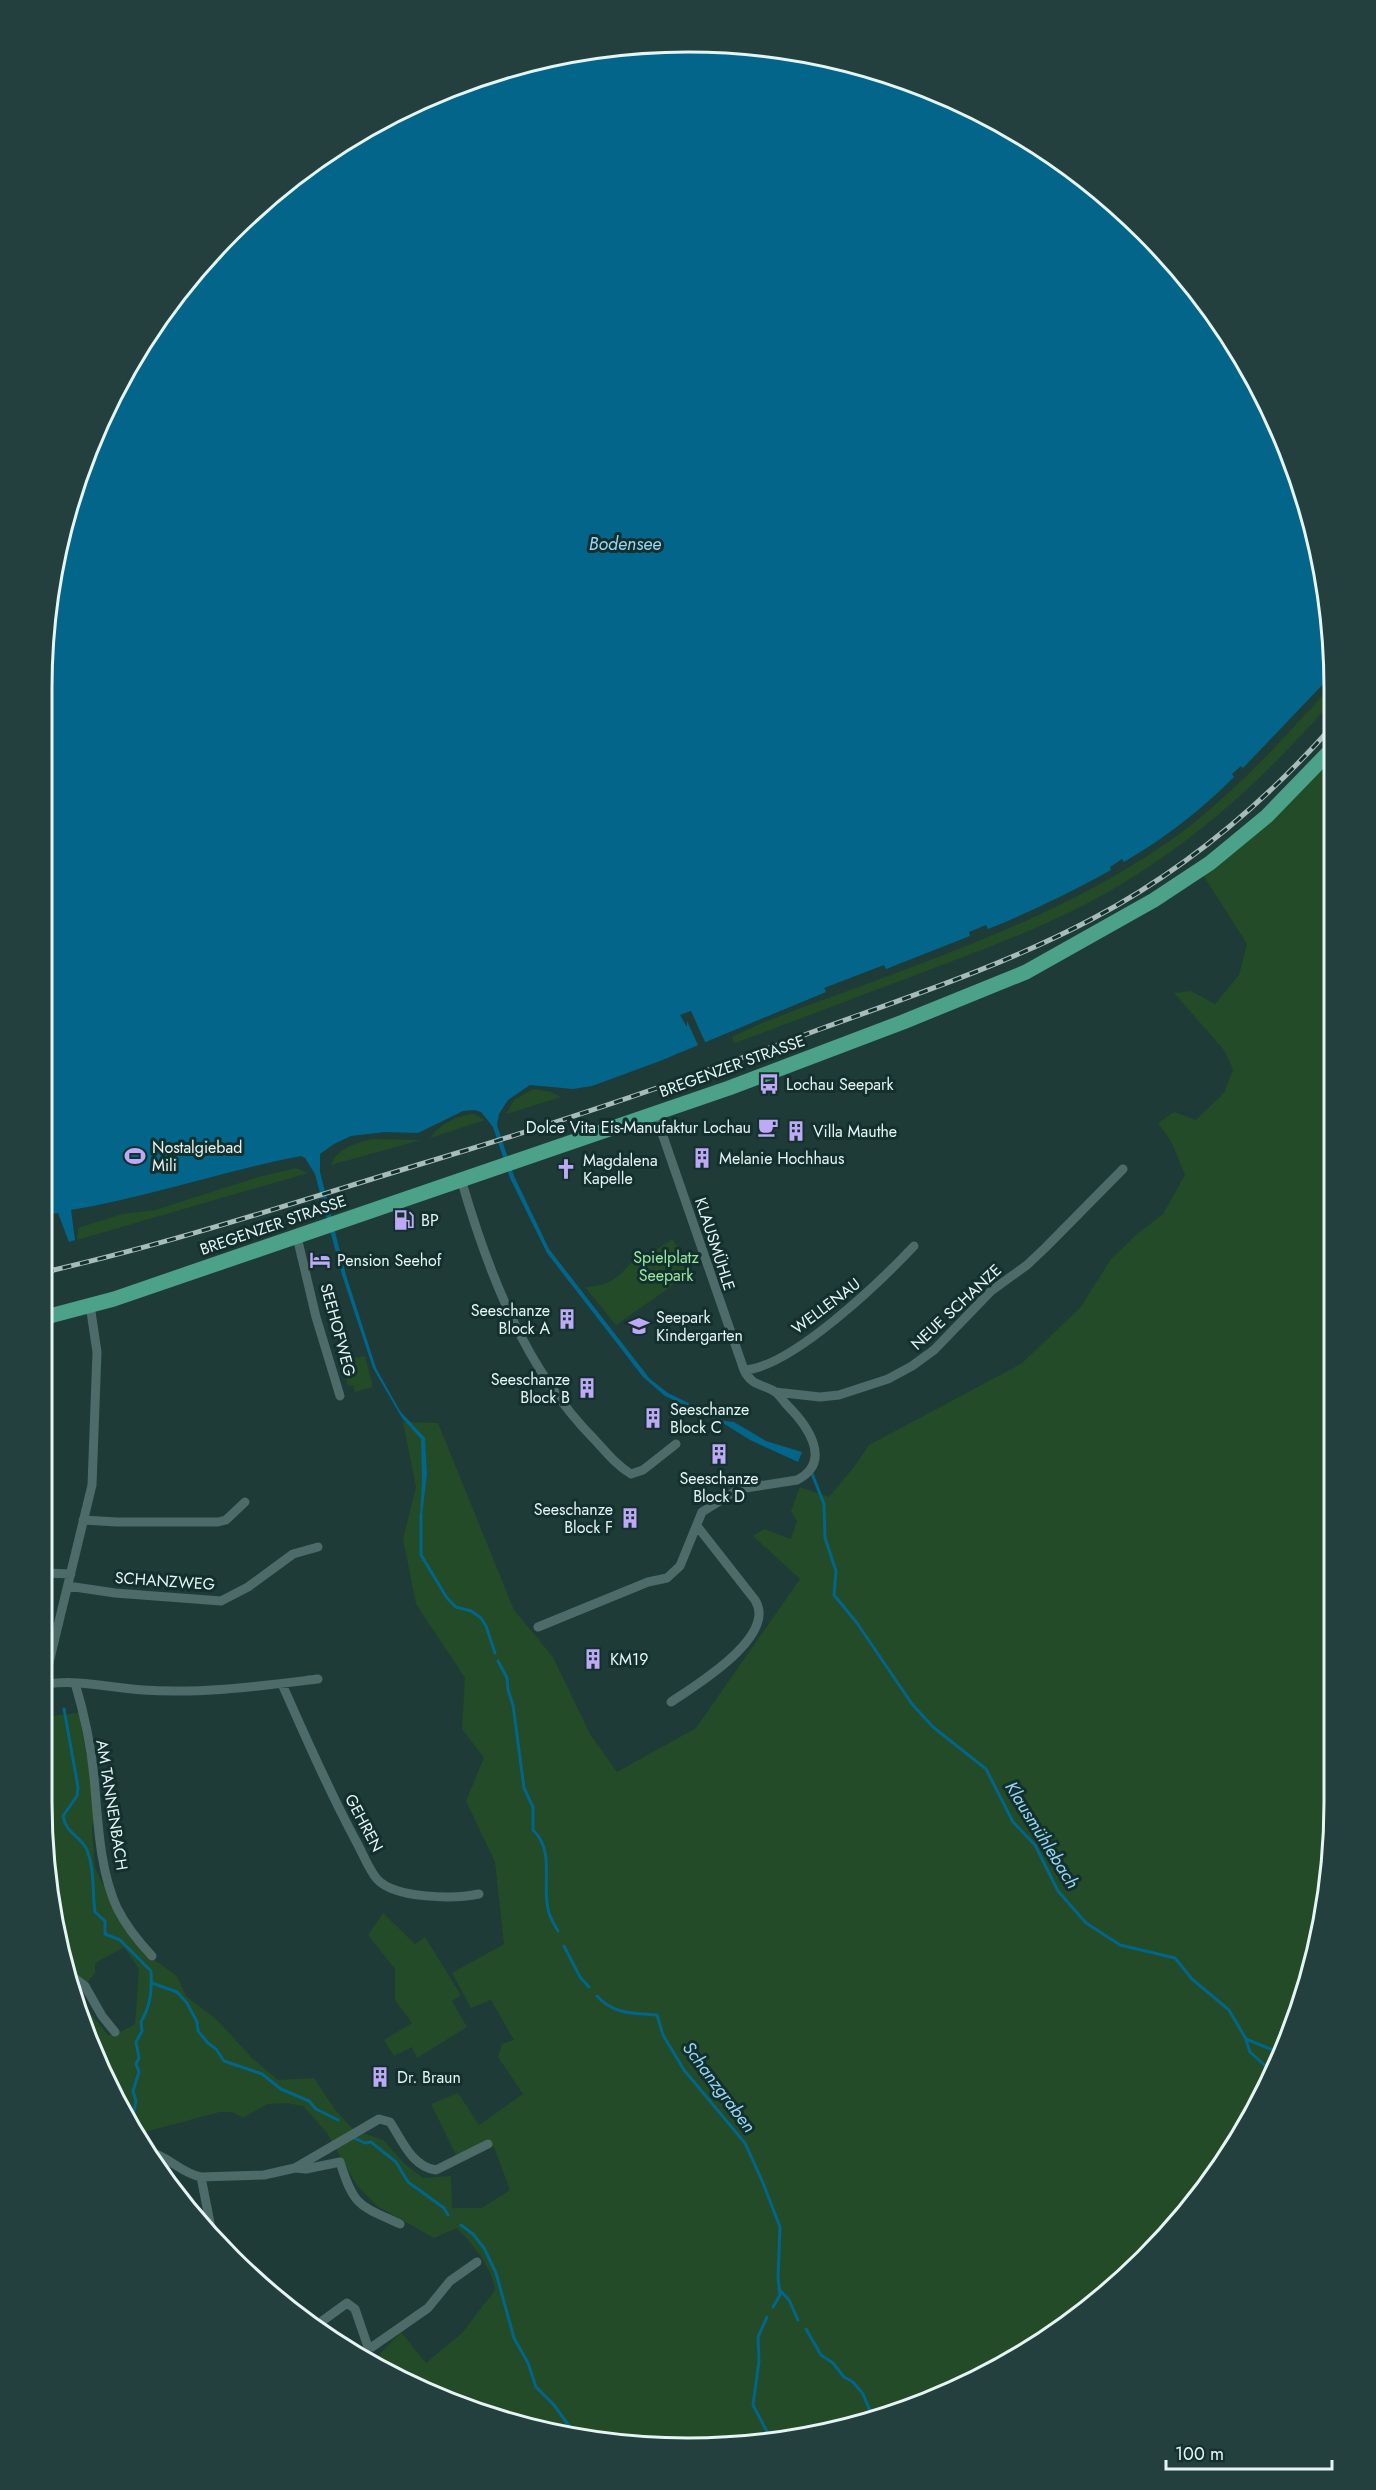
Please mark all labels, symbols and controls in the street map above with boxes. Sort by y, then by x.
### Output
water label: Bodensee [589,531,661,557]
street label: BREGENZER STRASSE [656,1029,808,1103]
bus stop icon: Lochau Seepark [757,1072,781,1096]
place label: Lochau Seepark [786,1073,894,1096]
cafe icon: Dolce Vita Eis-Manufaktur Lochau [756,1115,780,1139]
place label: Dolce Vita Eis-Manufaktur Lochau [526,1116,751,1139]
building icon: Villa Mauthe [784,1119,808,1143]
place label: Villa Mauthe [813,1120,897,1143]
place label: Nostalgiebad Mili [152,1136,242,1177]
sports icon: Nostalgiebad Mili [123,1144,147,1168]
building icon: Melanie Hochhaus [690,1146,714,1170]
place label: Melanie Hochhaus [719,1147,844,1170]
place label: Magdalena Kapelle [583,1149,658,1190]
church icon: Magdalena Kapelle [554,1157,578,1181]
street label: BREGENZER STRASSE [197,1189,349,1261]
street label: KLAUSMÜHLE [689,1195,741,1293]
fuel station icon: BP [392,1208,416,1232]
place label: BP [421,1209,439,1232]
park label: Spielplatz Seepark [633,1246,699,1287]
hotel icon: Pension Seehof [308,1248,332,1272]
place label: Pension Seehof [337,1249,442,1272]
street label: NEUE SCHANZE [906,1259,1006,1355]
street label: WELLENAU [787,1272,865,1340]
street label: SEEHOFWEG [315,1281,361,1379]
place label: Seeschanze Block A [471,1299,550,1340]
place label: Seepark Kindergarten [656,1306,743,1347]
building icon: Seeschanze Block A [555,1307,579,1331]
school or university icon: Seepark Kindergarten [627,1314,651,1338]
place label: Seeschanze Block B [491,1368,570,1409]
building icon: Seeschanze Block B [575,1376,599,1400]
place label: Seeschanze Block C [670,1398,749,1439]
building icon: Seeschanze Block C [641,1406,665,1430]
building icon: Seeschanze Block D [707,1442,731,1466]
place label: Seeschanze Block D [679,1467,759,1508]
place label: Seeschanze Block F [534,1498,613,1539]
building icon: Seeschanze Block F [618,1506,642,1530]
street label: SCHANZWEG [114,1566,216,1596]
building icon: KM19 [581,1647,605,1671]
place label: KM19 [610,1648,648,1671]
street label: AM TANNENBACH [90,1738,134,1872]
water label: Klausmühlebach [999,1776,1085,1894]
street label: GEHREN [339,1790,389,1856]
water label: Schanzgraben [676,2036,762,2138]
building icon: Dr. Braun [368,2065,392,2089]
place label: Dr. Braun [397,2066,461,2089]
scale bar [1166,2433,1332,2471]
text: 100 m [1175,2441,1224,2467]

